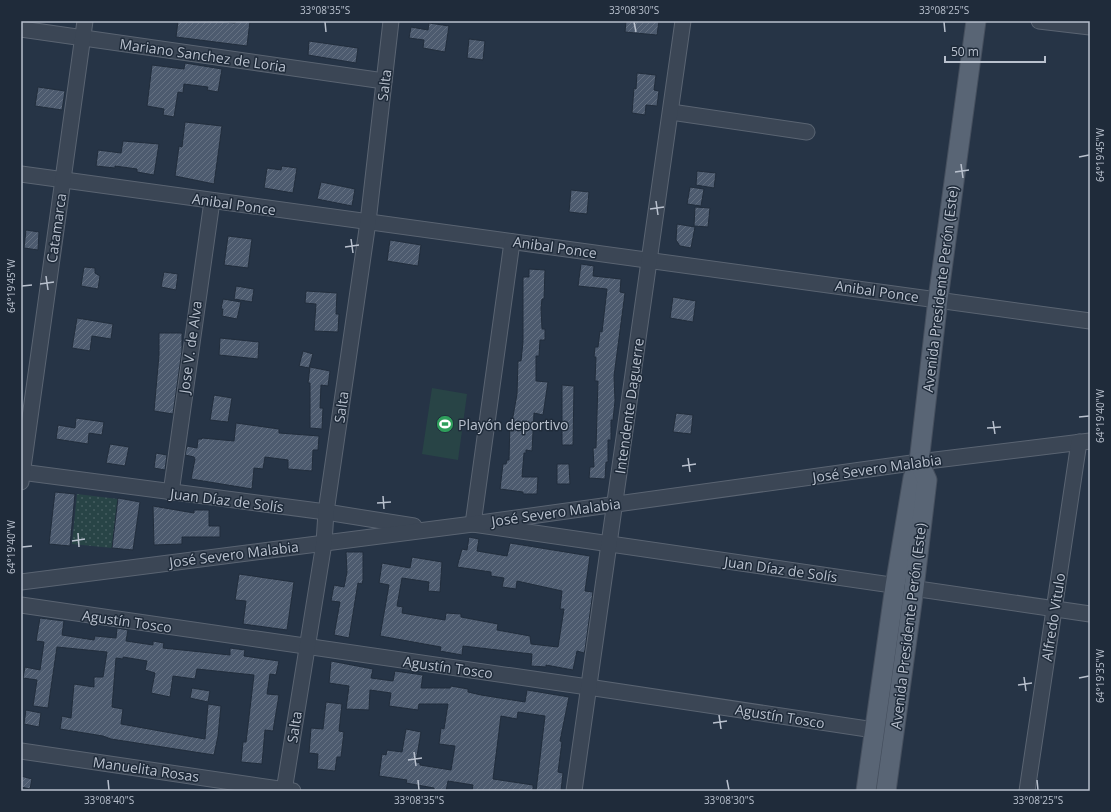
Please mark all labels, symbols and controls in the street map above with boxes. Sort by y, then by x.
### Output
text: 33°08'35"S [300,3,350,17]
text: 33°08'30"S [609,3,659,17]
text: 33°08'25"S [919,3,969,17]
street label: Mariano Sanchez de Loria [118,34,288,76]
scale bar [945,38,1045,64]
text: 50 m [951,43,979,60]
street label: Salta [373,68,395,102]
text: 64°19'45"W [1093,127,1107,182]
street label: Avenida Presidente Perón (Este) [918,185,962,393]
street label: Anibal Ponce [191,189,277,219]
street label: Catamarca [42,192,70,264]
street label: Anibal Ponce [512,232,598,262]
text: 64°19'45"W [4,258,18,313]
street label: Anibal Ponce [834,276,920,306]
street label: Jose V. de Alva [174,300,206,396]
street label: Intendente Daguerre [610,337,648,475]
text: 64°19'40"W [1093,388,1107,443]
street label: Salta [329,390,353,424]
sports icon: Playón deportivo [435,414,455,434]
place label: Playón deportivo [458,415,568,434]
street label: José Severo Malabia [809,450,943,487]
street label: Juan Díaz de Solís [167,483,285,516]
street label: José Severo Malabia [488,494,622,531]
text: 64°19'40"W [4,519,18,574]
street label: Avenida Presidente Perón (Este) [886,522,930,730]
street label: José Severo Malabia [166,537,300,572]
street label: Juan Díaz de Solís [721,551,839,586]
street label: Alfredo Vitulo [1037,572,1069,662]
street label: Agustín Tosco [81,605,173,637]
text: 64°19'35"W [1093,648,1107,703]
street label: Agustín Tosco [402,651,494,683]
street label: Agustín Tosco [734,700,826,732]
street label: Salta [282,710,306,744]
street label: Manuelita Rosas [92,752,201,786]
text: 33°08'40"S [84,793,134,807]
text: 33°08'35"S [394,793,444,807]
text: 33°08'30"S [704,793,754,807]
text: 33°08'25"S [1013,793,1063,807]

